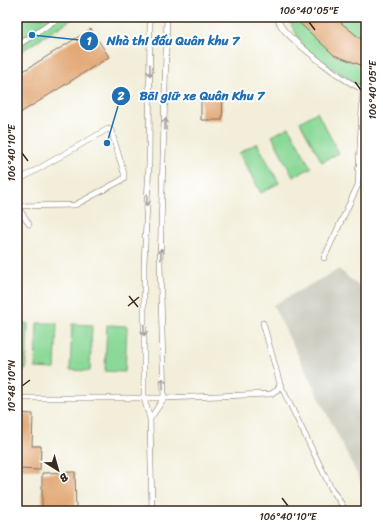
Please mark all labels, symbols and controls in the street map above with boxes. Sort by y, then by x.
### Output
text: 106°40'05"E [280,2,340,20]
callout: Nhà thi đấu Quân khu 7 [79,28,247,53]
text: Nhà thi đấu Quân khu 7 [106,29,241,52]
text: 1 [86,30,92,52]
text: 106°40'05"E [364,59,382,120]
one-way arrow [146,63,154,76]
callout: Bãi giữ xe Quân Khu 7 [111,83,272,108]
text: Bãi giữ xe Quân Khu 7 [140,84,266,107]
text: 2 [117,85,125,107]
one-way arrow [161,118,169,131]
text: 106°40'10"E [3,123,21,182]
one-way arrow [144,193,151,206]
one-way arrow [157,248,164,261]
one-way arrow [140,323,148,336]
text: 10°48'10"N [3,360,21,412]
one-way arrow [159,378,167,391]
north arrow [38,450,78,490]
text: B [55,468,72,487]
text: 106°40'10"E [259,508,318,526]

